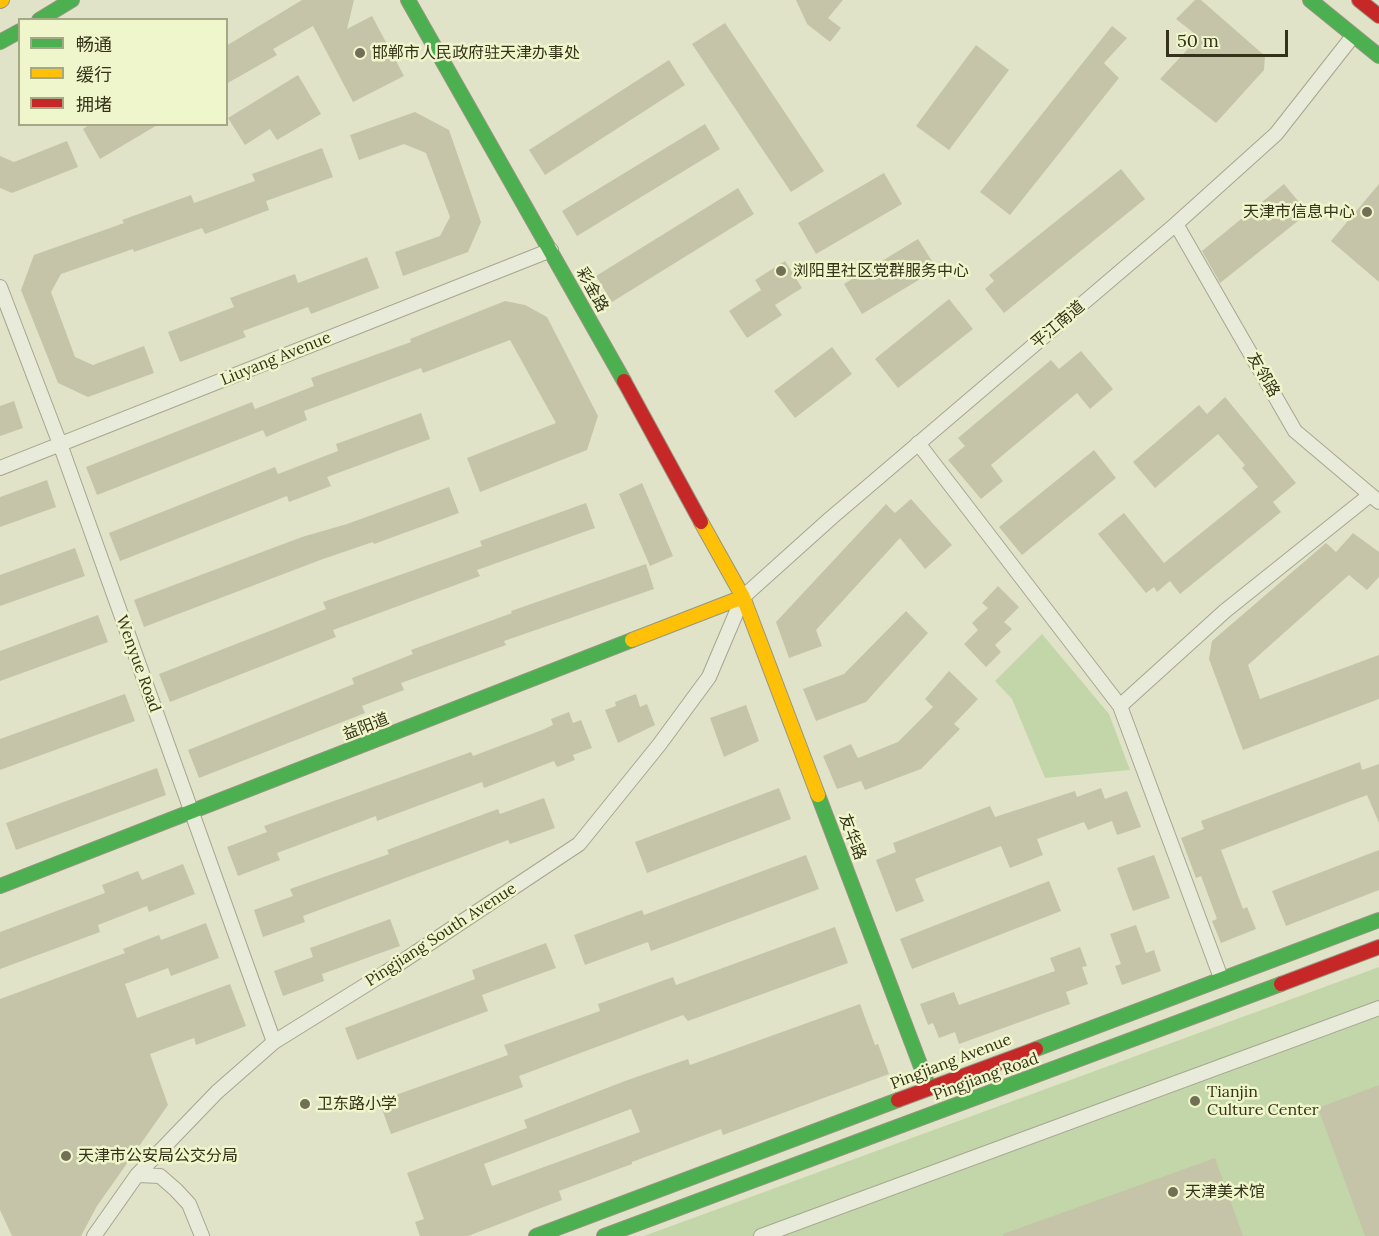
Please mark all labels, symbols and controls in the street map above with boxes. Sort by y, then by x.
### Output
legend [18,18,228,126]
scale bar [1169,18,1290,56]
text: 50 m [1177,29,1219,52]
text: 畅通 [76,33,112,56]
place label: 邯郸市人民政府驻天津办事处 [372,43,580,63]
marker: 邯郸市人民政府驻天津办事处 [353,46,367,60]
text: 缓行 [76,63,112,86]
text: 拥堵 [76,93,112,116]
place label: 天津市信息中心 [1243,202,1355,222]
marker: 天津市信息中心 [1360,205,1374,219]
place label: 浏阳里社区党群服务中心 [793,261,969,281]
street label: 彩金路 [572,264,612,316]
marker: 浏阳里社区党群服务中心 [774,264,788,278]
street label: 平江南道 [1027,297,1089,353]
street label: Liuyang Avenue [218,328,334,390]
street label: 友邻路 [1243,349,1283,401]
street label: Wenyue Road [112,613,164,715]
street label: 益阳道 [340,709,392,745]
street label: 友华路 [834,811,870,863]
street label: Pingjiang South Avenue [362,879,520,991]
street label: Pingjiang Avenue [888,1030,1014,1094]
street label: Pingjiang Road [931,1049,1041,1105]
place label: Tianjin Culture Center [1207,1082,1319,1120]
place label: 卫东路小学 [317,1094,397,1114]
marker: Tianjin Culture Center [1188,1094,1202,1108]
marker: 卫东路小学 [298,1097,312,1111]
place label: 天津市公安局公交分局 [78,1146,238,1166]
marker: 天津市公安局公交分局 [59,1149,73,1163]
place label: 天津美术馆 [1185,1182,1265,1202]
marker: 天津美术馆 [1166,1185,1180,1199]

